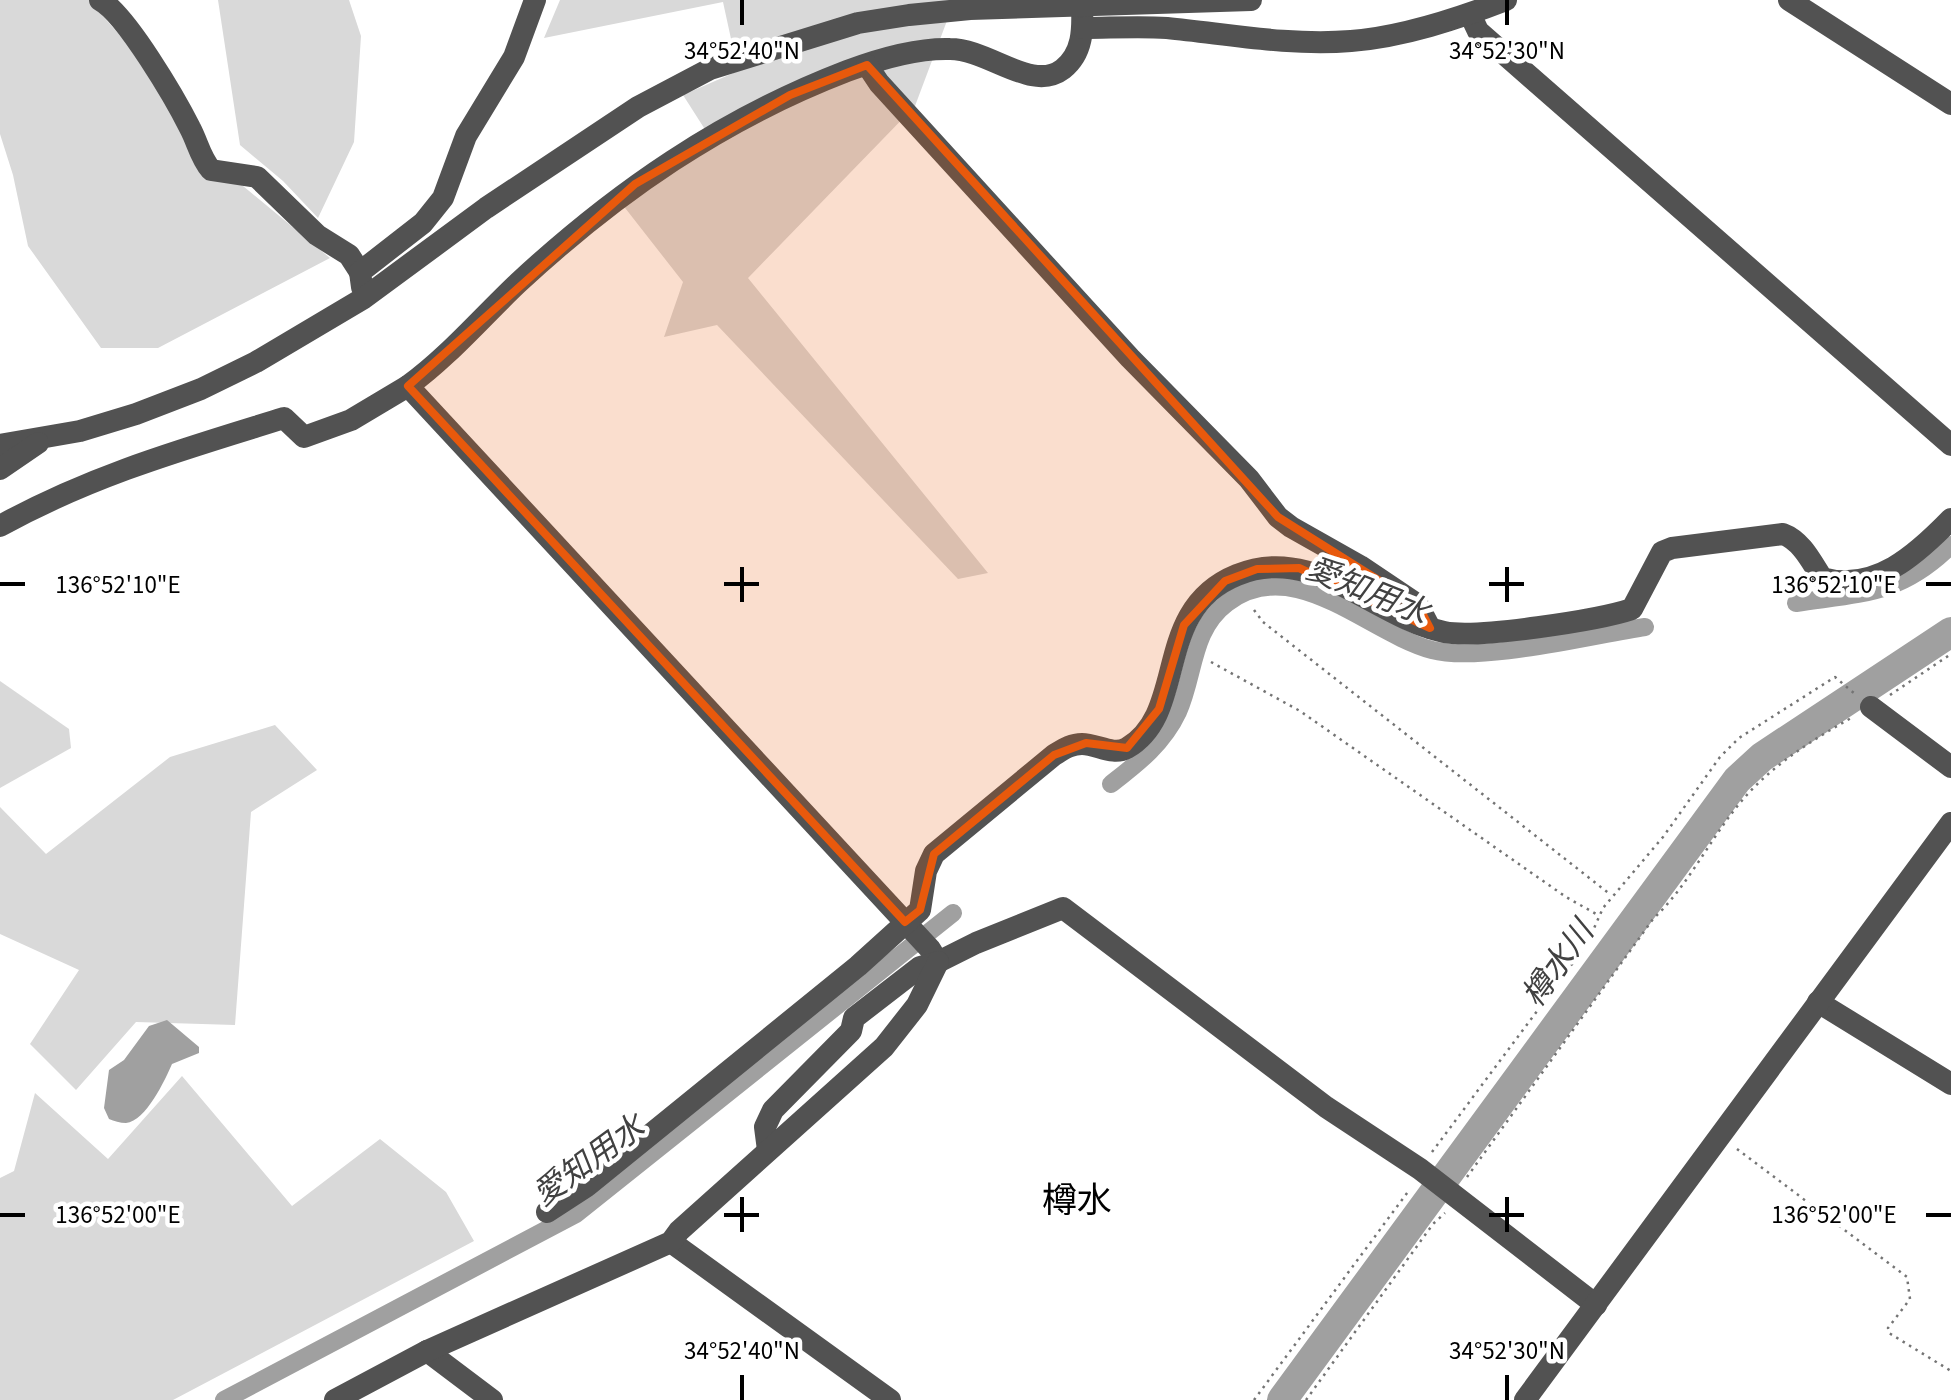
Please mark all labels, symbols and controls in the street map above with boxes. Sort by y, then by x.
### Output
text: 34°52'40"N [684,33,800,69]
text: 34°52'30"N [1449,33,1565,69]
water label: 愛知用水 [1299,546,1438,637]
text: 136°52'10"E [55,567,181,603]
text: 136°52'10"E [1771,567,1897,603]
water label: 樽水川 [1511,909,1607,1016]
water label: 愛知用水 [524,1103,657,1217]
district label: 樽水 [1042,1176,1112,1226]
text: 136°52'00"E [55,1197,181,1233]
text: 136°52'00"E [1771,1197,1897,1233]
text: 34°52'40"N [684,1333,800,1369]
text: 34°52'30"N [1449,1333,1565,1369]

